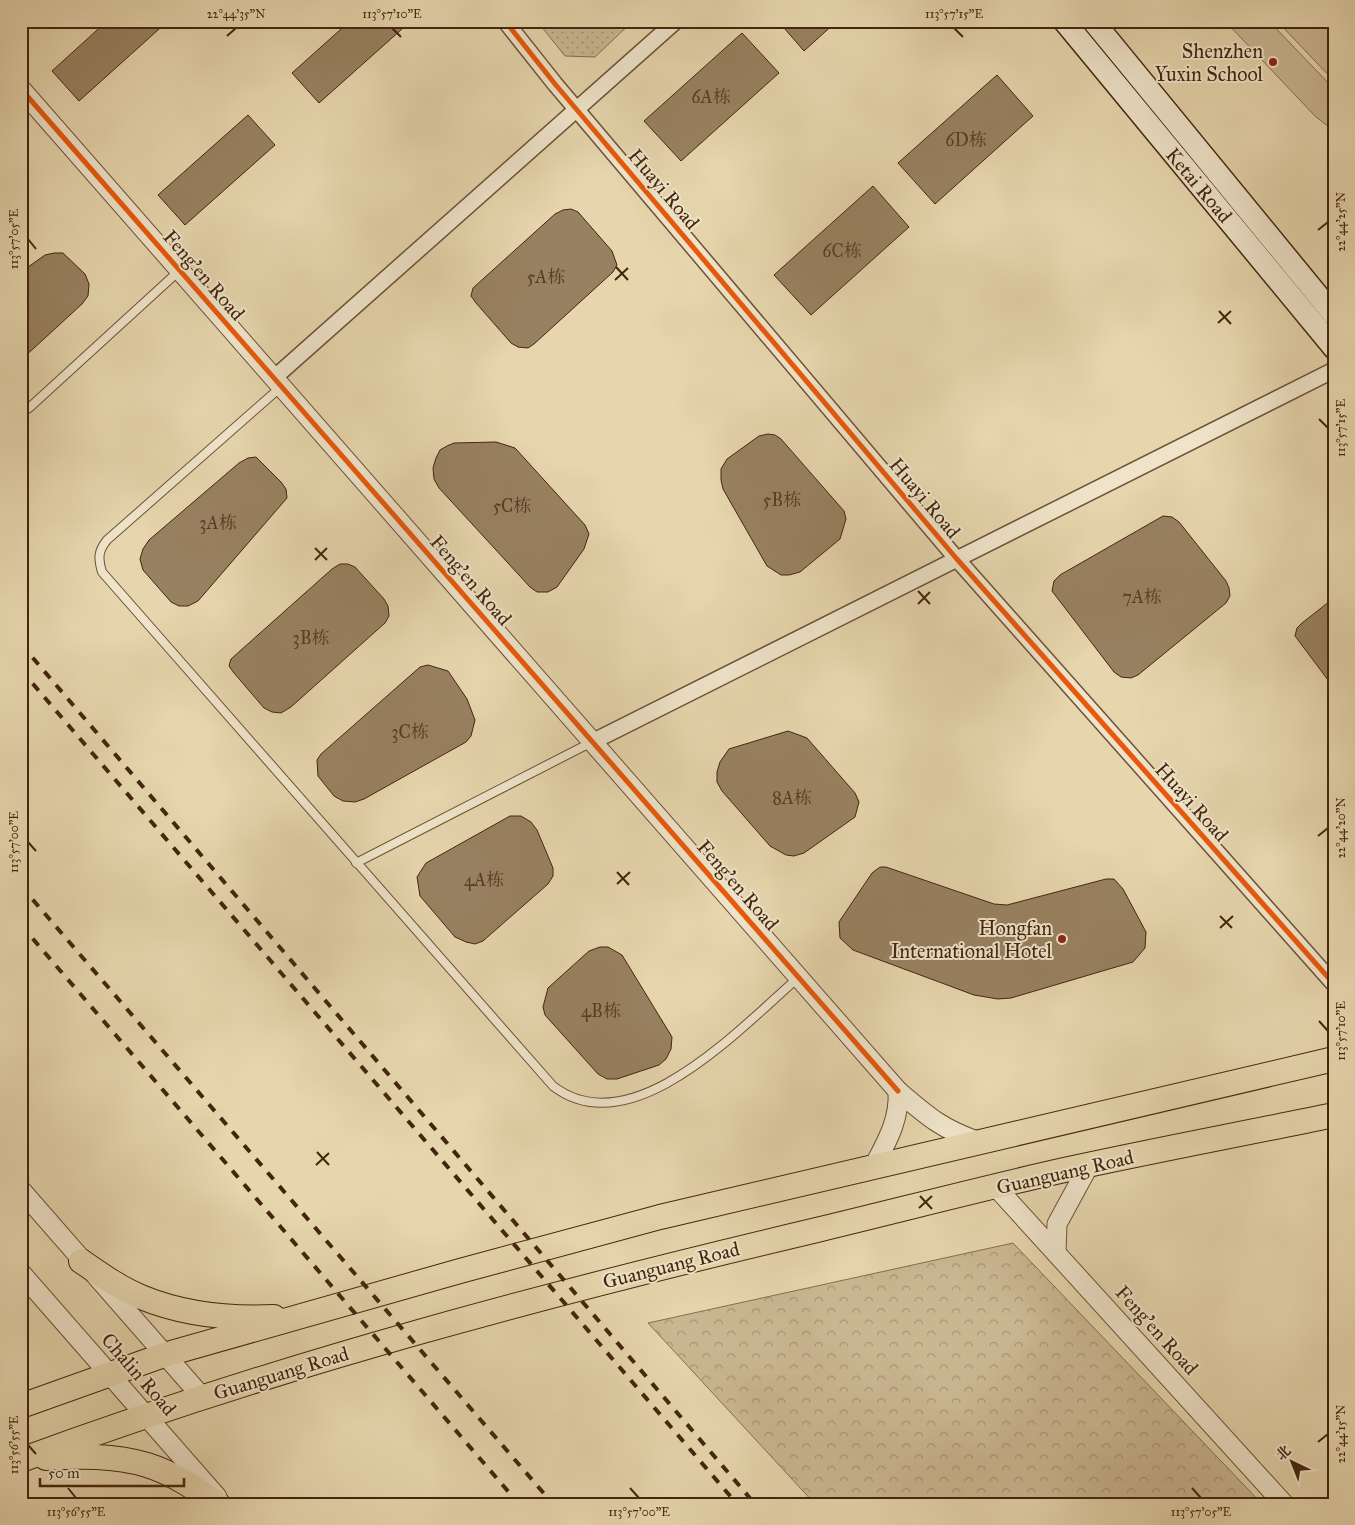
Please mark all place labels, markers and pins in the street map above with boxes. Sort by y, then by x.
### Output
place label: Shenzhen Yuxin School [1155,39,1264,86]
marker: Shenzhen Yuxin School [1267,56,1279,68]
place label: Hongfan International Hotel [891,916,1053,963]
marker: Hongfan International Hotel [1056,933,1068,945]

